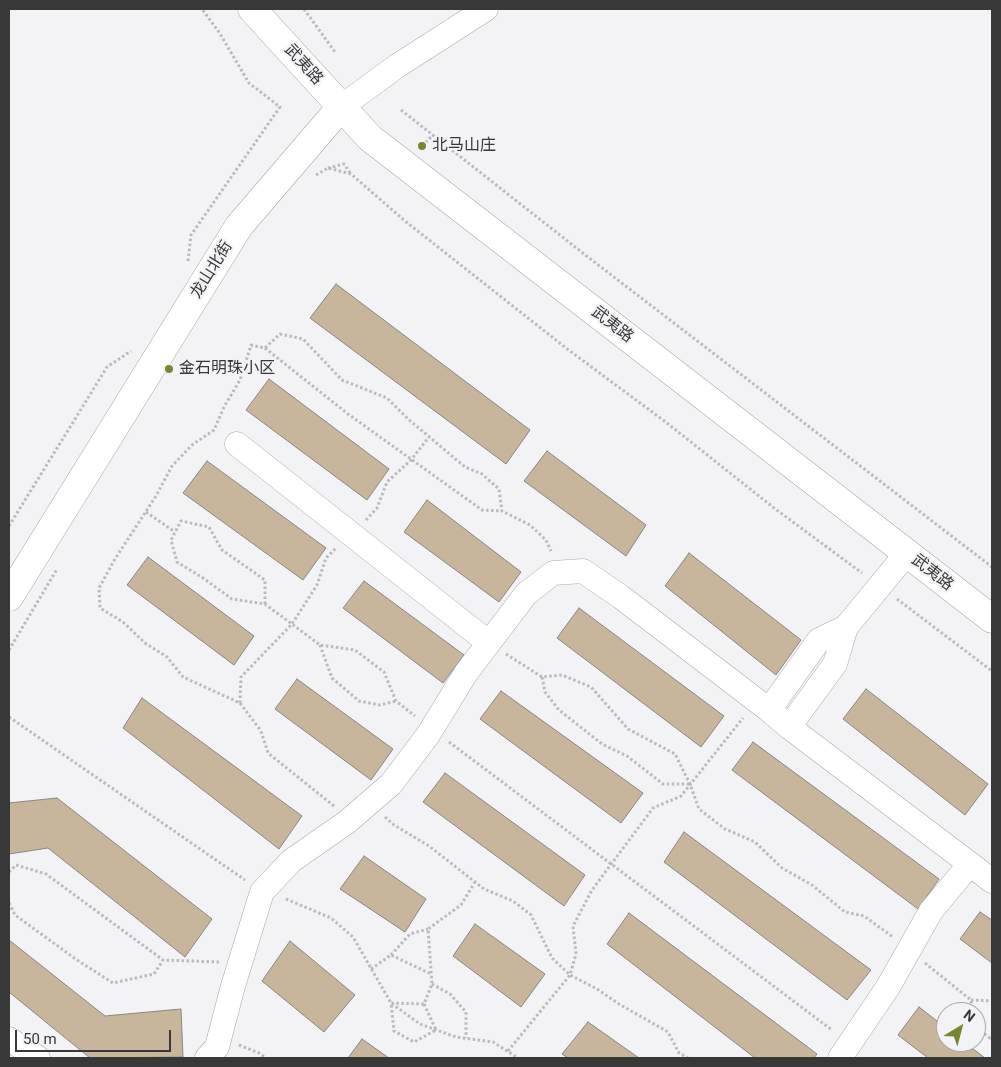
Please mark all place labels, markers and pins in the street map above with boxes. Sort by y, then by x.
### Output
place label: 北马山庄 [432,136,496,156]
marker: 北马山庄 [416,140,428,152]
place label: 金石明珠小区 [179,359,275,379]
marker: 金石明珠小区 [163,363,175,375]

